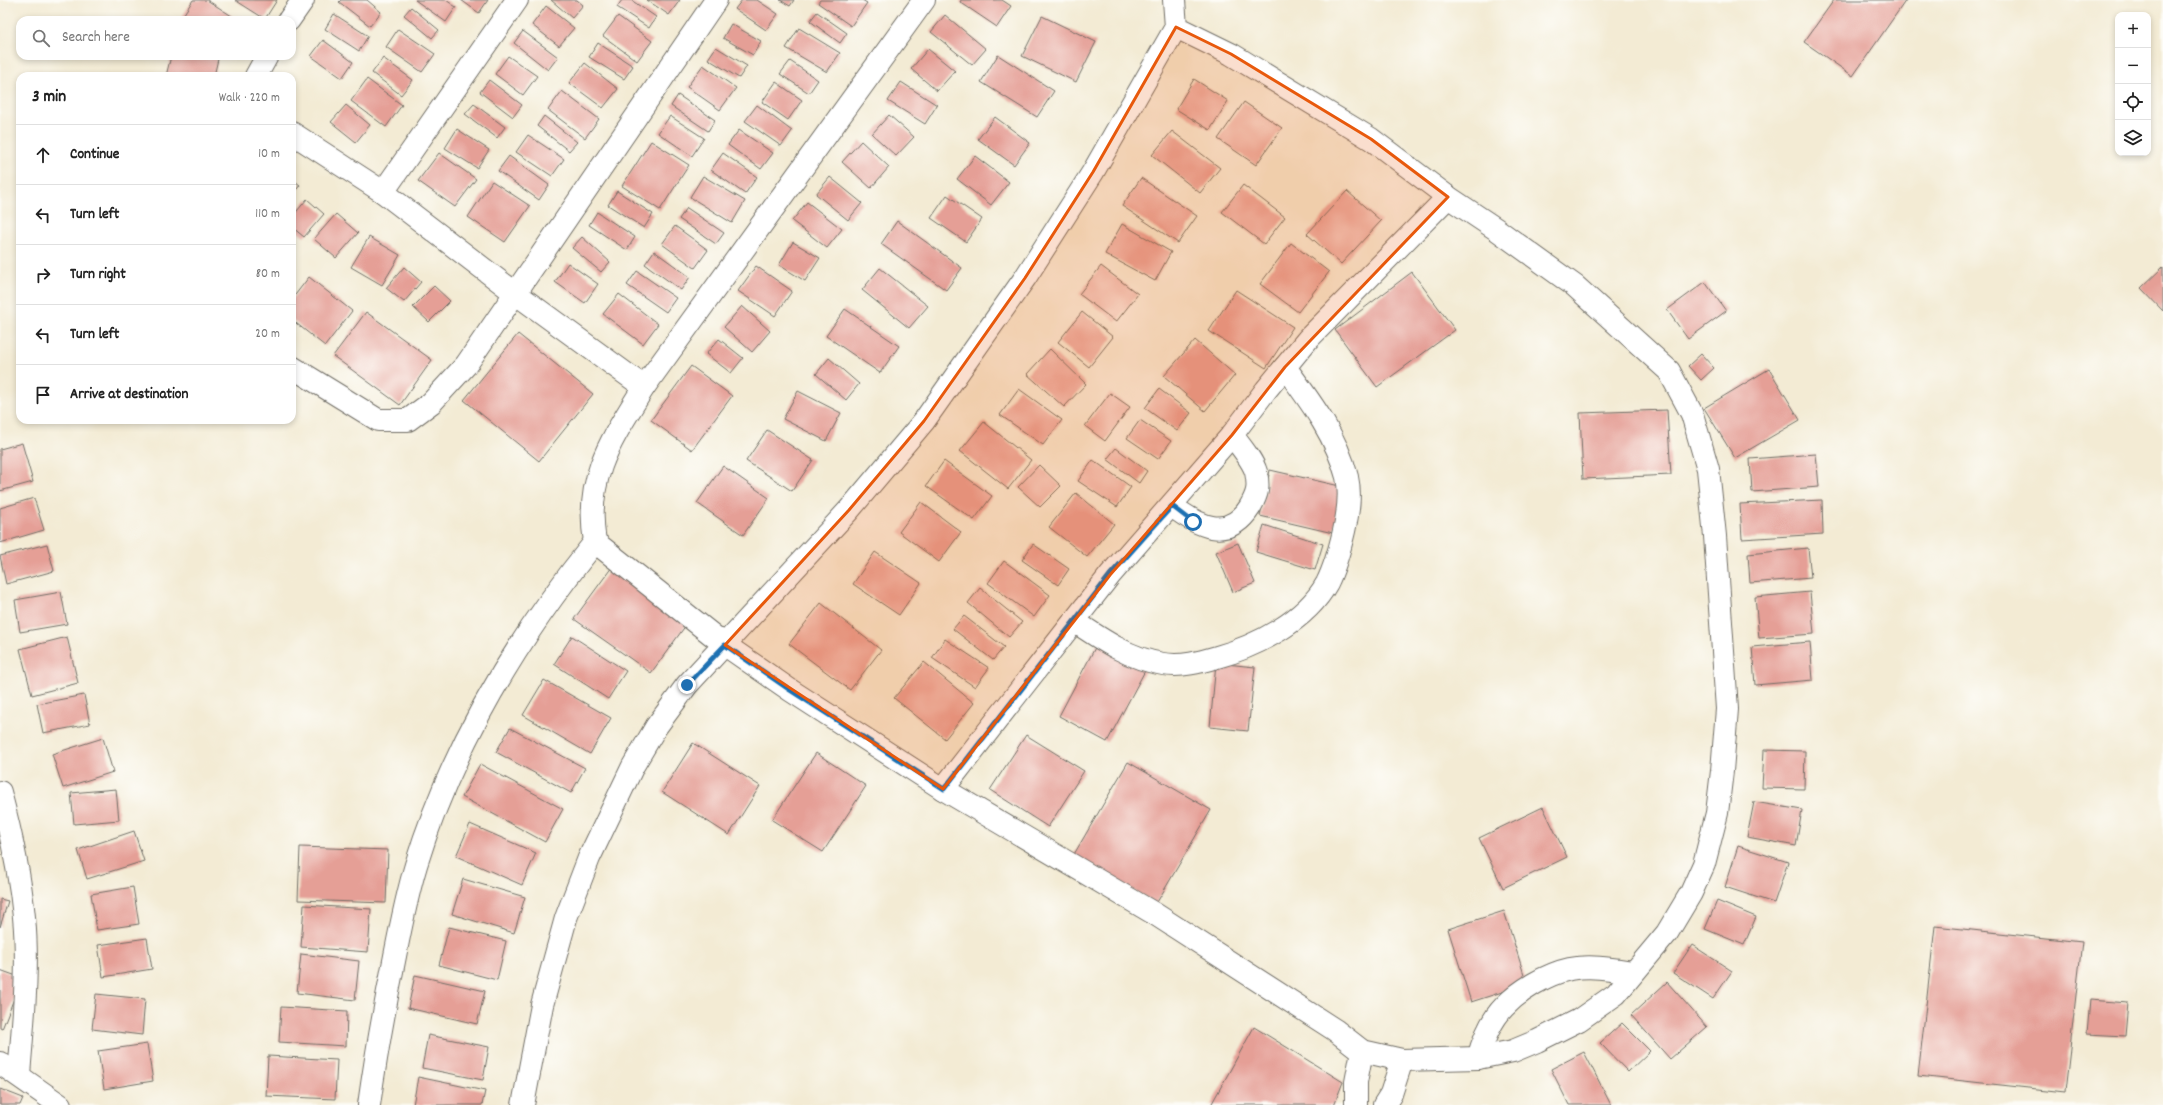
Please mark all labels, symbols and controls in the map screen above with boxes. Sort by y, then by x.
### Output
map controls [2115,12,2151,156]
button: + [2115,12,2151,48]
search box [16,16,296,60]
icon: search [30,27,52,49]
text: Search here [62,27,130,49]
button: − [2115,48,2151,84]
button: locate [2115,84,2151,120]
text: 3 min [32,86,66,110]
text: Walk · 220 m [219,89,280,108]
button: layers [2115,120,2151,156]
icon: ahead [32,144,54,166]
text: Continue [70,144,119,166]
text: 10 m [258,145,280,164]
icon: left [32,204,54,226]
text: Turn left [70,204,119,226]
text: 110 m [255,205,280,224]
icon: right [32,264,54,286]
text: Turn right [70,264,126,286]
text: 80 m [256,265,280,284]
icon: left [32,324,54,346]
text: Turn left [70,324,119,346]
text: 20 m [255,325,280,344]
icon: arrive [32,384,54,406]
text: Arrive at destination [70,384,188,406]
route start [1184,513,1202,531]
route end [678,676,696,694]

